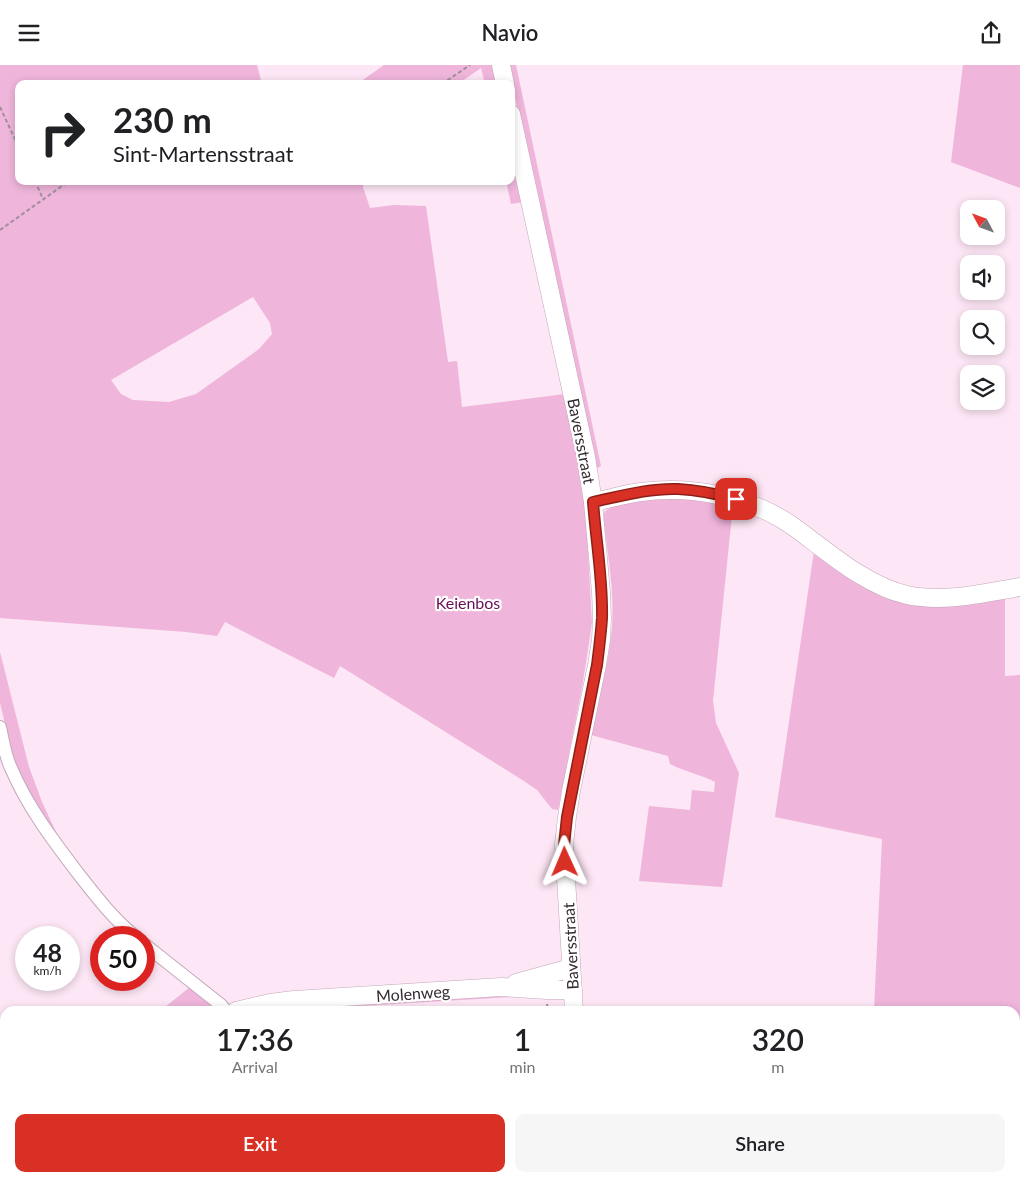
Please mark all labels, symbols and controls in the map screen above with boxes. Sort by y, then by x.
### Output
icon: menu [15,19,43,47]
text: Navio [482,19,538,46]
icon: share [977,19,1005,47]
text: 230 m [113,98,212,140]
icon: right [30,100,95,165]
text: Sint-Martensstraat [113,140,293,167]
north arrow [960,200,1005,245]
map controls [960,200,1005,410]
button: sound [960,255,1005,300]
button: search [960,310,1005,355]
button: layers [960,365,1005,410]
street label: Baversstraat [564,396,600,486]
pin [715,478,757,520]
icon: arrive [722,485,750,513]
park label: Keienbos [436,593,500,612]
position arrow [538,835,590,887]
street label: Baversstraat [558,902,582,990]
speed limit sign: 50 [90,926,155,991]
text: 48 [33,937,62,967]
text: km/h [33,963,62,978]
street label: Molenweg [375,981,451,1005]
text: 17:36 [216,1021,293,1057]
text: 1 [514,1021,531,1057]
text: 320 [752,1021,804,1057]
text: Arrival [232,1057,278,1076]
text: min [510,1057,535,1076]
text: m [771,1057,784,1076]
button: Exit [15,1114,505,1172]
button: Share [515,1114,1005,1172]

